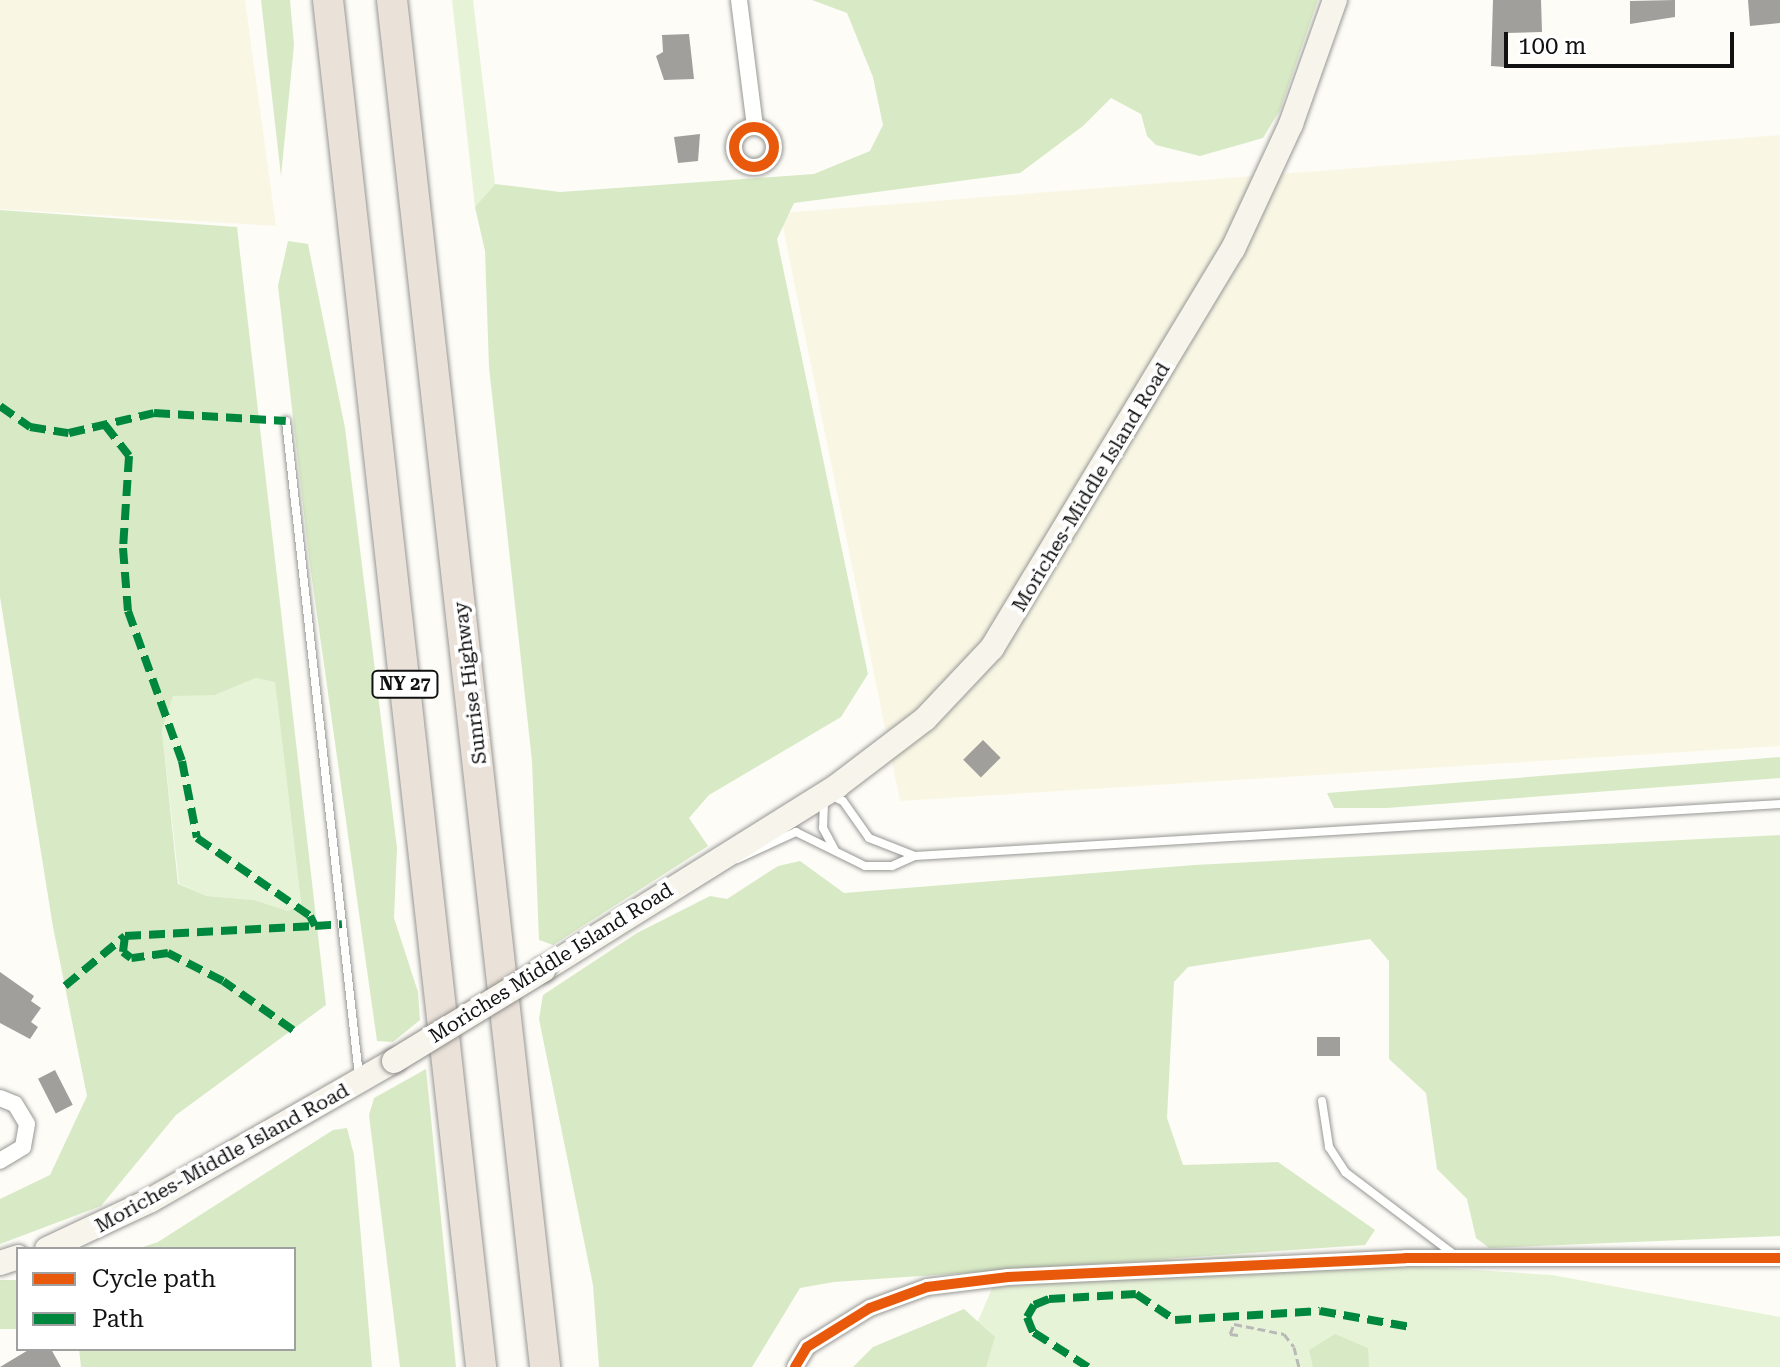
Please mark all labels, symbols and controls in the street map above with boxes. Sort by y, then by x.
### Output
scale bar [1508,16,1738,66]
text: 100 m [1518,32,1586,60]
street label: Moriches-Middle Island Road [1007,358,1175,616]
street label: Sunrise Highway [448,600,492,766]
road number: NY 27 [371,670,439,698]
street label: Moriches Middle Island Road [425,878,677,1048]
street label: Moriches-Middle Island Road [91,1078,353,1238]
legend [16,1247,296,1351]
text: Cycle path [92,1265,216,1293]
text: Path [92,1305,144,1333]

